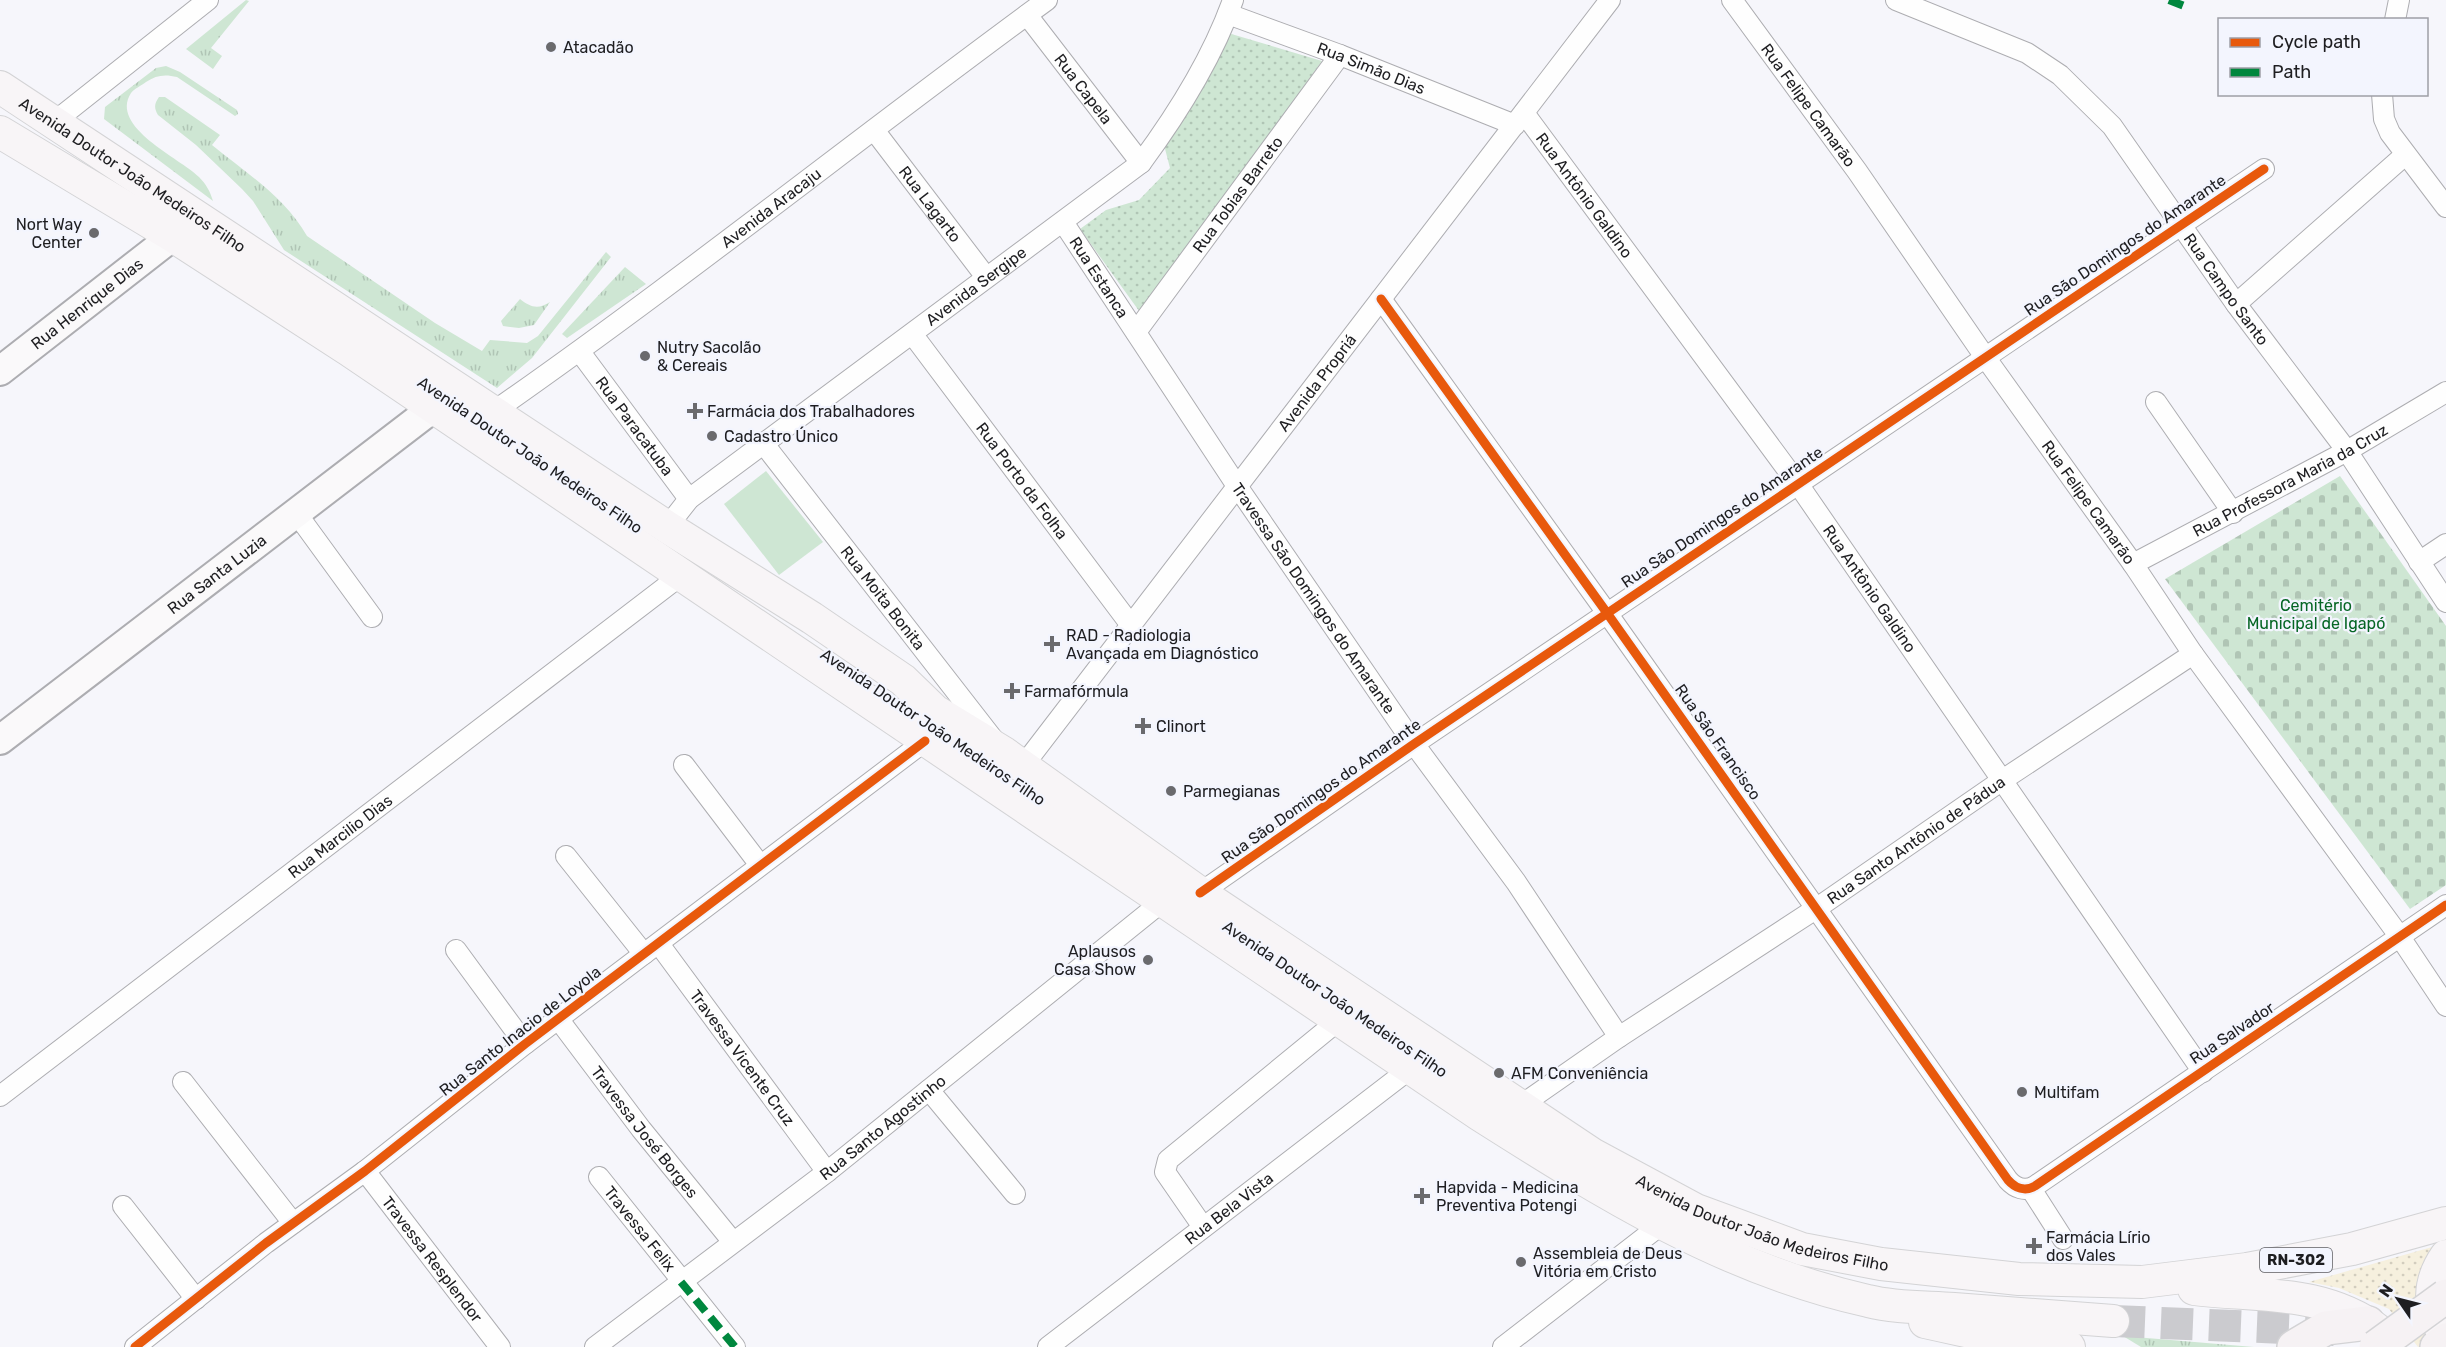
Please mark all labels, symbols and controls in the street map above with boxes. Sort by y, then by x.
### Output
legend [2218,18,2428,96]
text: Cycle path [2272,31,2361,53]
place label: Atacadão [563,38,634,57]
street label: Rua Simão Dias [1314,38,1428,98]
marker: Atacadão [544,40,558,54]
street label: Rua Felipe Camarão [1757,40,1860,170]
street label: Rua Capela [1051,50,1117,128]
text: Path [2272,61,2311,83]
street label: Avenida Doutor João Medeiros Filho [16,93,249,256]
street label: Rua Antônio Galdino [1532,129,1637,261]
street label: Rua Tobias Barreto [1188,132,1286,256]
street label: Rua Lagarto [895,162,965,246]
street label: Avenida Aracaju [717,164,825,252]
street label: Rua São Domingos do Amarante [2021,170,2229,320]
place label: Nort Way Center [16,215,82,252]
marker: Nort Way Center [87,226,101,240]
street label: Rua Campo Santo [2180,229,2273,349]
street label: Rua Estanca [1066,233,1133,321]
street label: Avenida Sergipe [922,242,1030,329]
street label: Rua Henrique Dias [27,254,147,353]
street label: Avenida Propriá [1274,330,1360,435]
place label: Nutry Sacolão & Cereais [657,338,761,375]
marker: Nutry Sacolão & Cereais [638,349,652,363]
street label: Avenida Doutor João Medeiros Filho [414,372,646,538]
street label: Rua Paracatuba [592,373,678,479]
place label: Farmácia dos Trabalhadores [707,402,915,421]
marker: Farmácia dos Trabalhadores [688,404,702,418]
street label: Rua Porto da Folha [972,419,1072,543]
street label: Rua Professora Maria da Cruz [2189,420,2391,540]
place label: Cadastro Único [724,426,838,446]
marker: Cadastro Único [705,429,719,443]
street label: Rua Felipe Camarão [2038,436,2139,568]
street label: Rua São Domingos do Amarante [1618,442,1826,592]
street label: Travessa São Domingos do Amarante [1228,479,1400,717]
street label: Rua Antônio Galdino [1819,521,1921,656]
street label: Rua Santa Luzia [163,530,270,618]
street label: Rua Moita Bonita [837,542,930,653]
park label: Cemitério Municipal de Igapó [2247,596,2385,633]
place label: RAD - Radiologia Avançada em Diagnóstico [1066,626,1259,663]
marker: RAD - Radiologia Avançada em Diagnóstico [1043,635,1061,653]
street label: Avenida Doutor João Medeiros Filho [817,644,1049,810]
street label: Rua São Francisco [1671,680,1765,804]
place label: Farmafórmula [1024,682,1129,701]
marker: Farmafórmula [1005,684,1019,698]
street label: Rua São Domingos do Amarante [1218,715,1424,867]
marker: Clinort [1134,717,1152,735]
place label: Clinort [1156,717,1206,736]
street label: Rua Santo Antônio de Pádua [1823,772,2008,908]
place label: Parmegianas [1183,782,1280,801]
marker: Parmegianas [1164,784,1178,798]
street label: Rua Marcilio Dias [284,790,396,882]
street label: Avenida Doutor João Medeiros Filho [1219,916,1451,1082]
place label: Aplausos Casa Show [1054,942,1136,979]
marker: Aplausos Casa Show [1141,953,1155,967]
street label: Rua Santo Inacio de Loyola [435,962,605,1100]
street label: Travessa Vicente Cruz [686,986,799,1129]
street label: Rua Salvador [2186,998,2278,1068]
street label: Travessa José Borges [587,1062,702,1201]
place label: AFM Conveniência [1511,1064,1648,1083]
marker: AFM Conveniência [1492,1066,1506,1080]
street label: Rua Santo Agostinho [816,1071,949,1184]
place label: Multifam [2034,1083,2099,1102]
marker: Multifam [2015,1085,2029,1099]
street label: Rua Bela Vista [1181,1168,1277,1248]
street label: Avenida Doutor João Medeiros Filho [1633,1170,1890,1274]
place label: Hapvida - Medicina Preventiva Potengi [1436,1178,1578,1215]
street label: Travessa Felix [600,1182,680,1275]
marker: Hapvida - Medicina Preventiva Potengi [1413,1187,1431,1205]
street label: Travessa Resplendor [378,1192,487,1326]
place label: Farmácia Lírio dos Vales [2046,1228,2150,1265]
marker: Farmácia Lírio dos Vales [2027,1239,2041,1253]
place label: Assembleia de Deus Vitória em Cristo [1533,1244,1682,1281]
road number: RN-302 [2260,1248,2332,1272]
marker: Assembleia de Deus Vitória em Cristo [1514,1255,1528,1269]
north arrow [2368,1269,2428,1329]
text: N [2375,1281,2397,1301]

